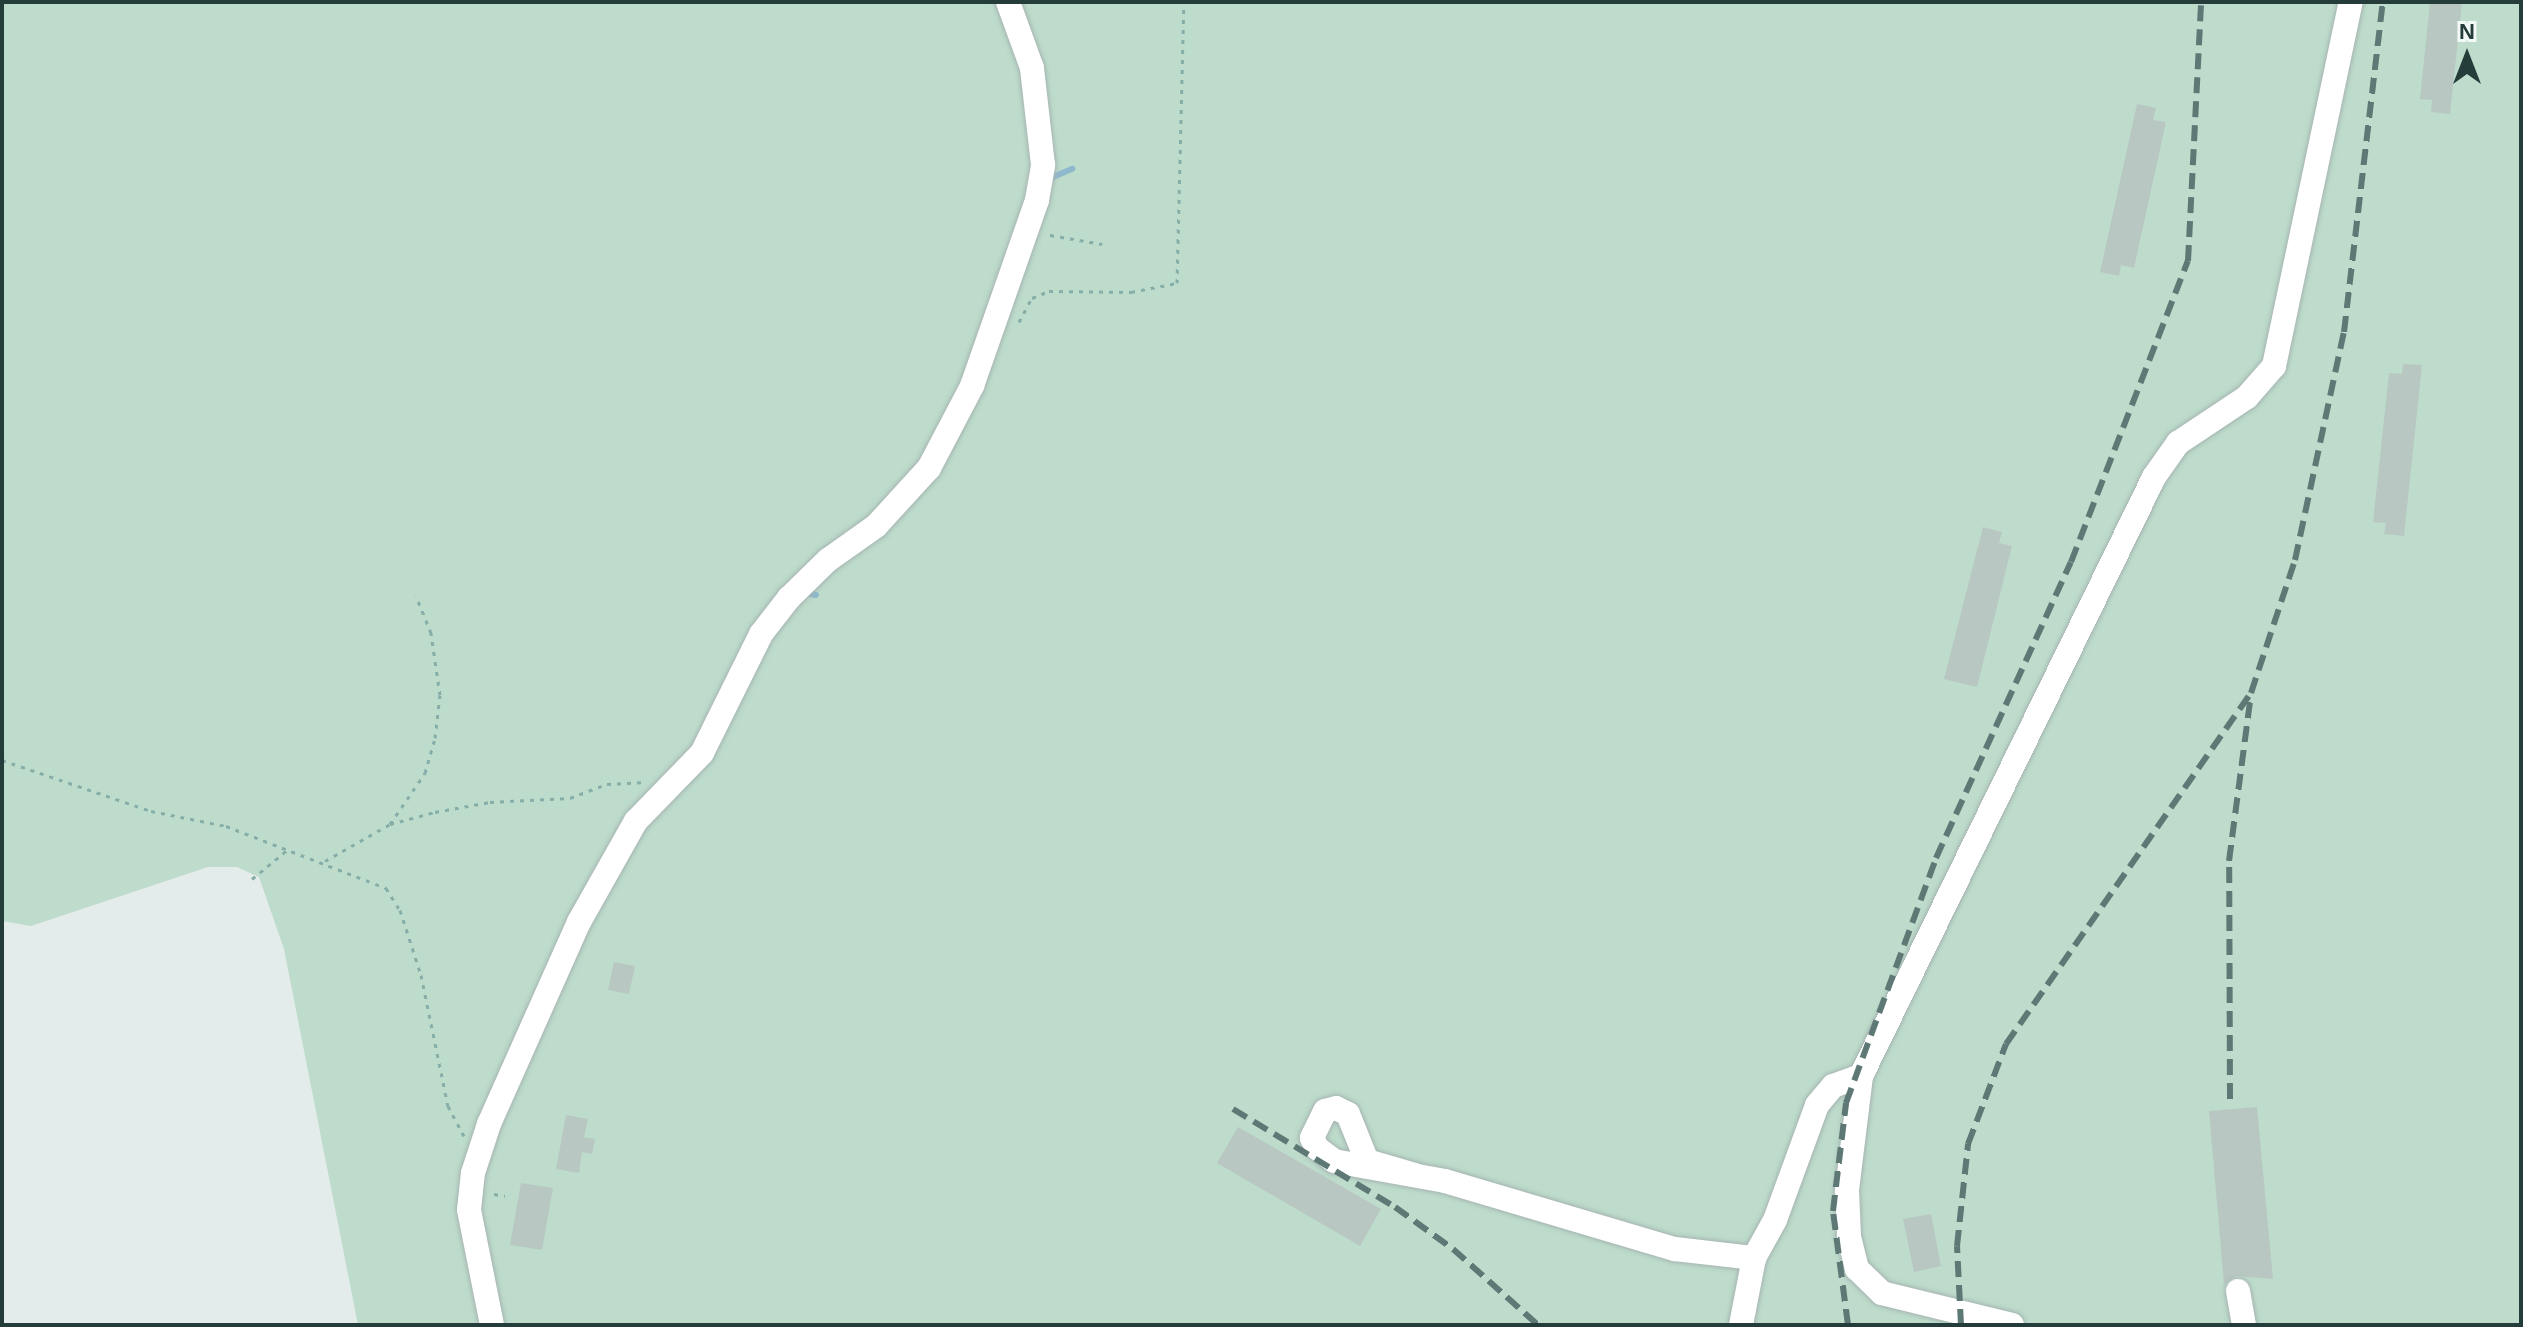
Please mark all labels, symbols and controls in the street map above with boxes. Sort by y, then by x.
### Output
north arrow [2427,16,2507,96]
text: N [2459,19,2475,44]

